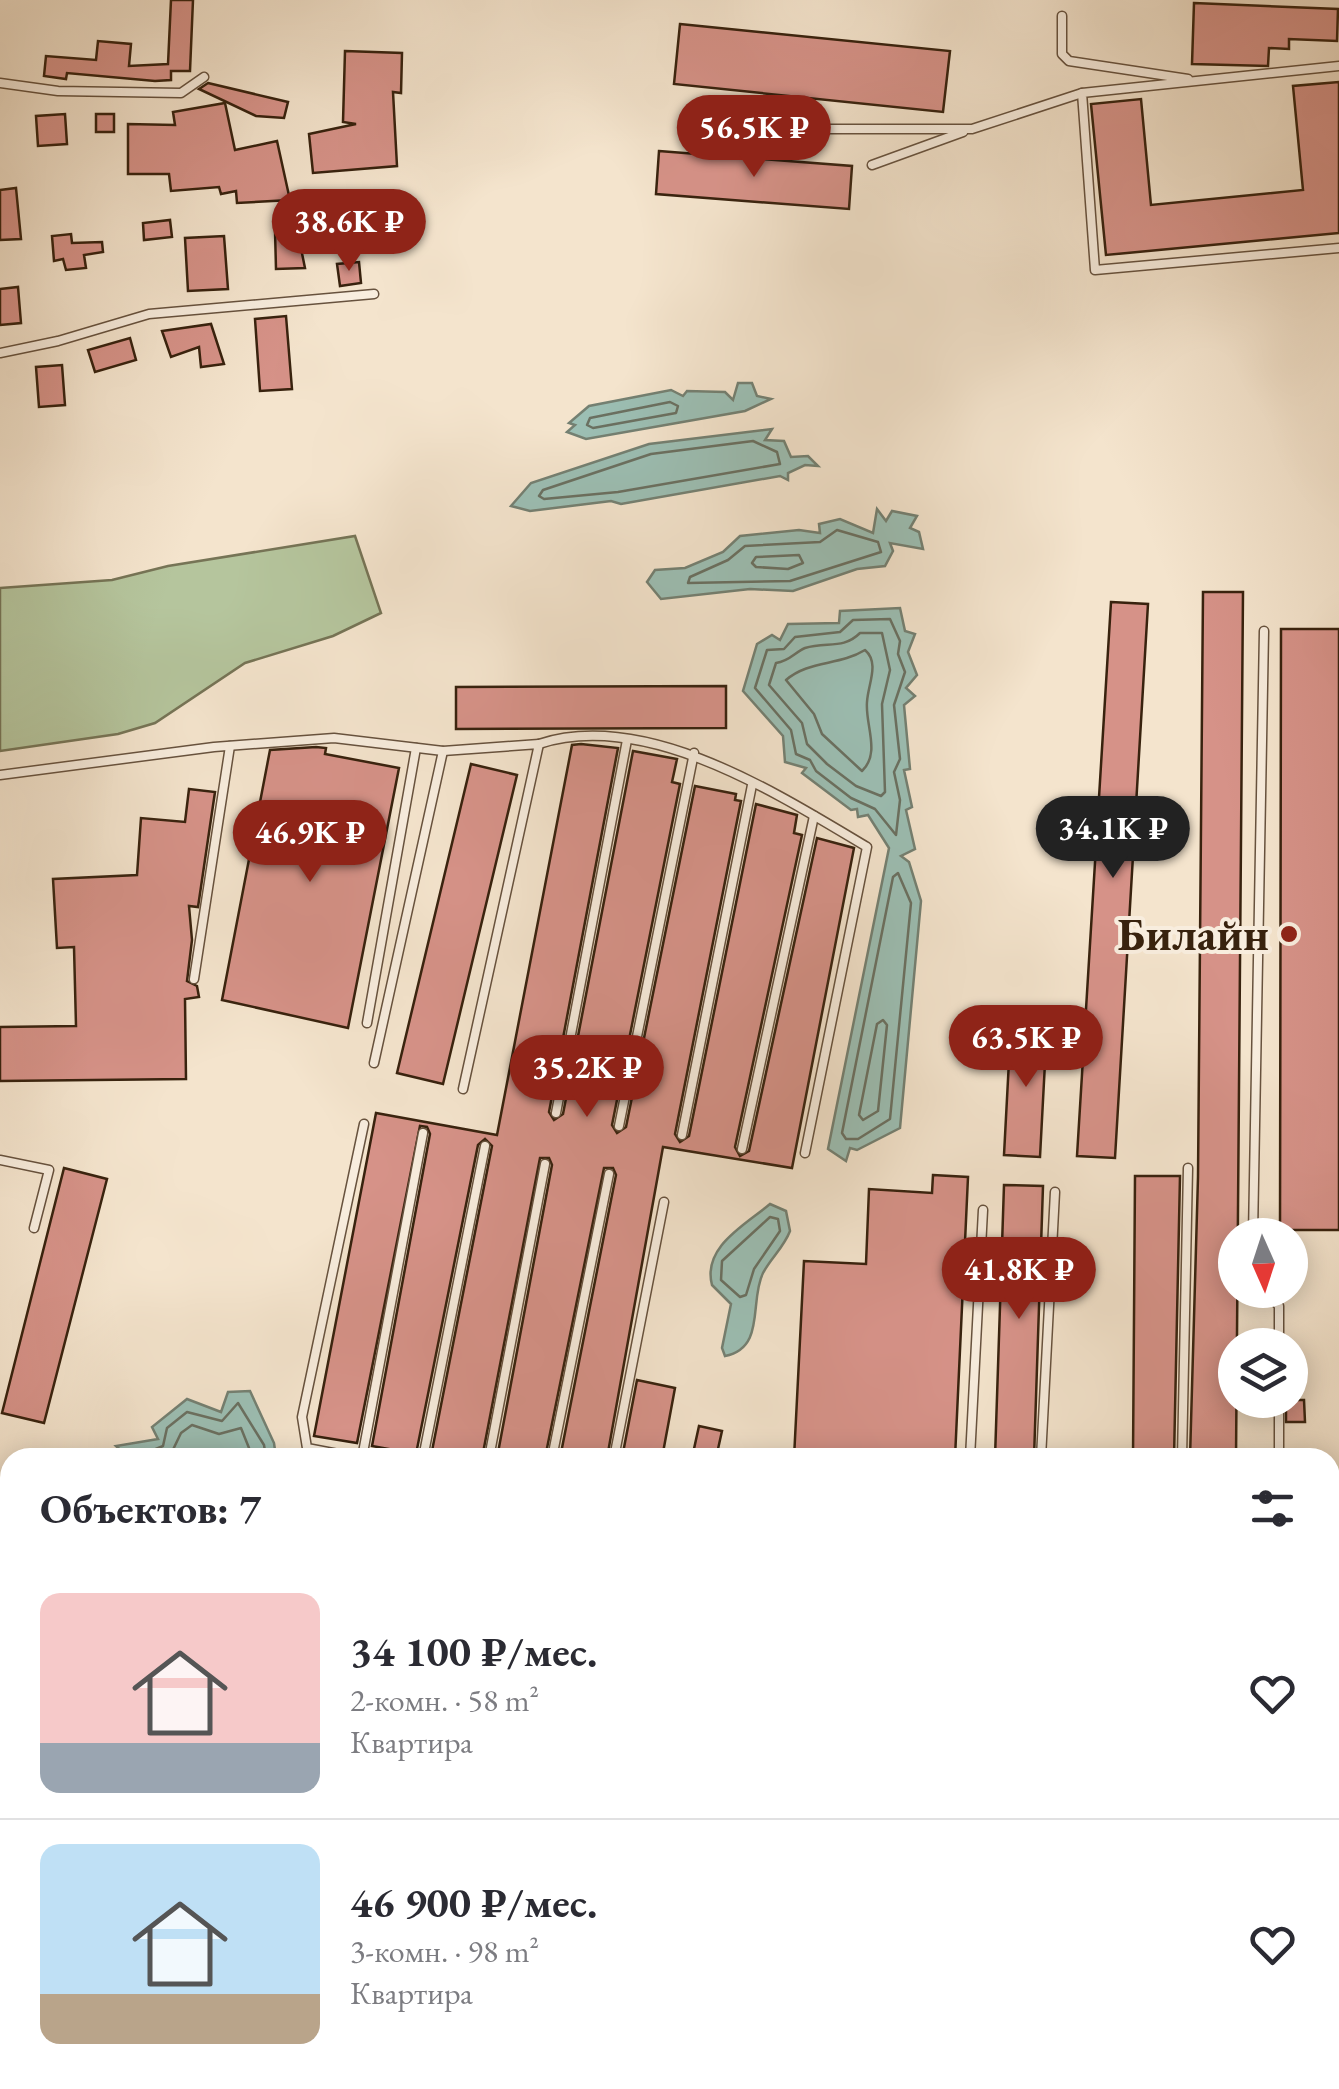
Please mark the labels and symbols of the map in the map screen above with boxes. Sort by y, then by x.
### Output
pin: 56.5K ₽ [662,95,846,180]
pin: 38.6K ₽ [257,189,441,274]
pin: 34.1K ₽ [1021,796,1205,881]
pin: 46.9K ₽ [218,800,402,885]
place label: Билайн [1117,905,1269,963]
marker: Билайн [1278,923,1300,945]
pin: 63.5K ₽ [934,1005,1118,1090]
pin: 35.2K ₽ [495,1035,679,1120]
north arrow [1218,1218,1308,1308]
pin: 41.8K ₽ [927,1237,1111,1322]

